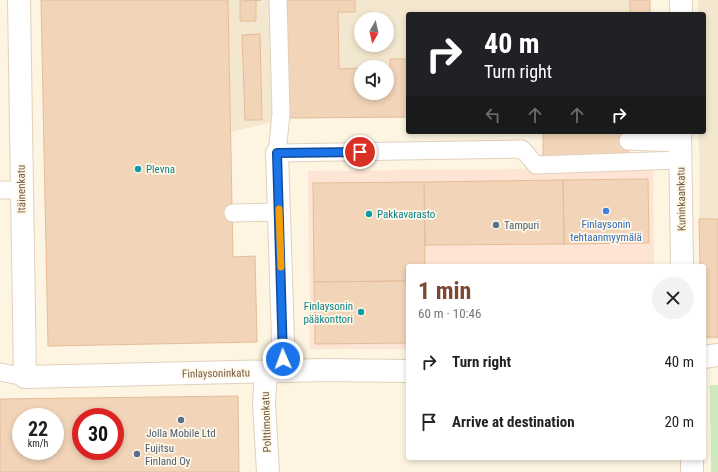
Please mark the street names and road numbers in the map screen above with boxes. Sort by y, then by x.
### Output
street label: Itäinenkatu [15,165,28,213]
street label: Kuninkaankatu [674,167,689,231]
street label: Finlaysoninkatu [182,366,250,381]
street label: Polttimonkatu [259,391,274,453]

